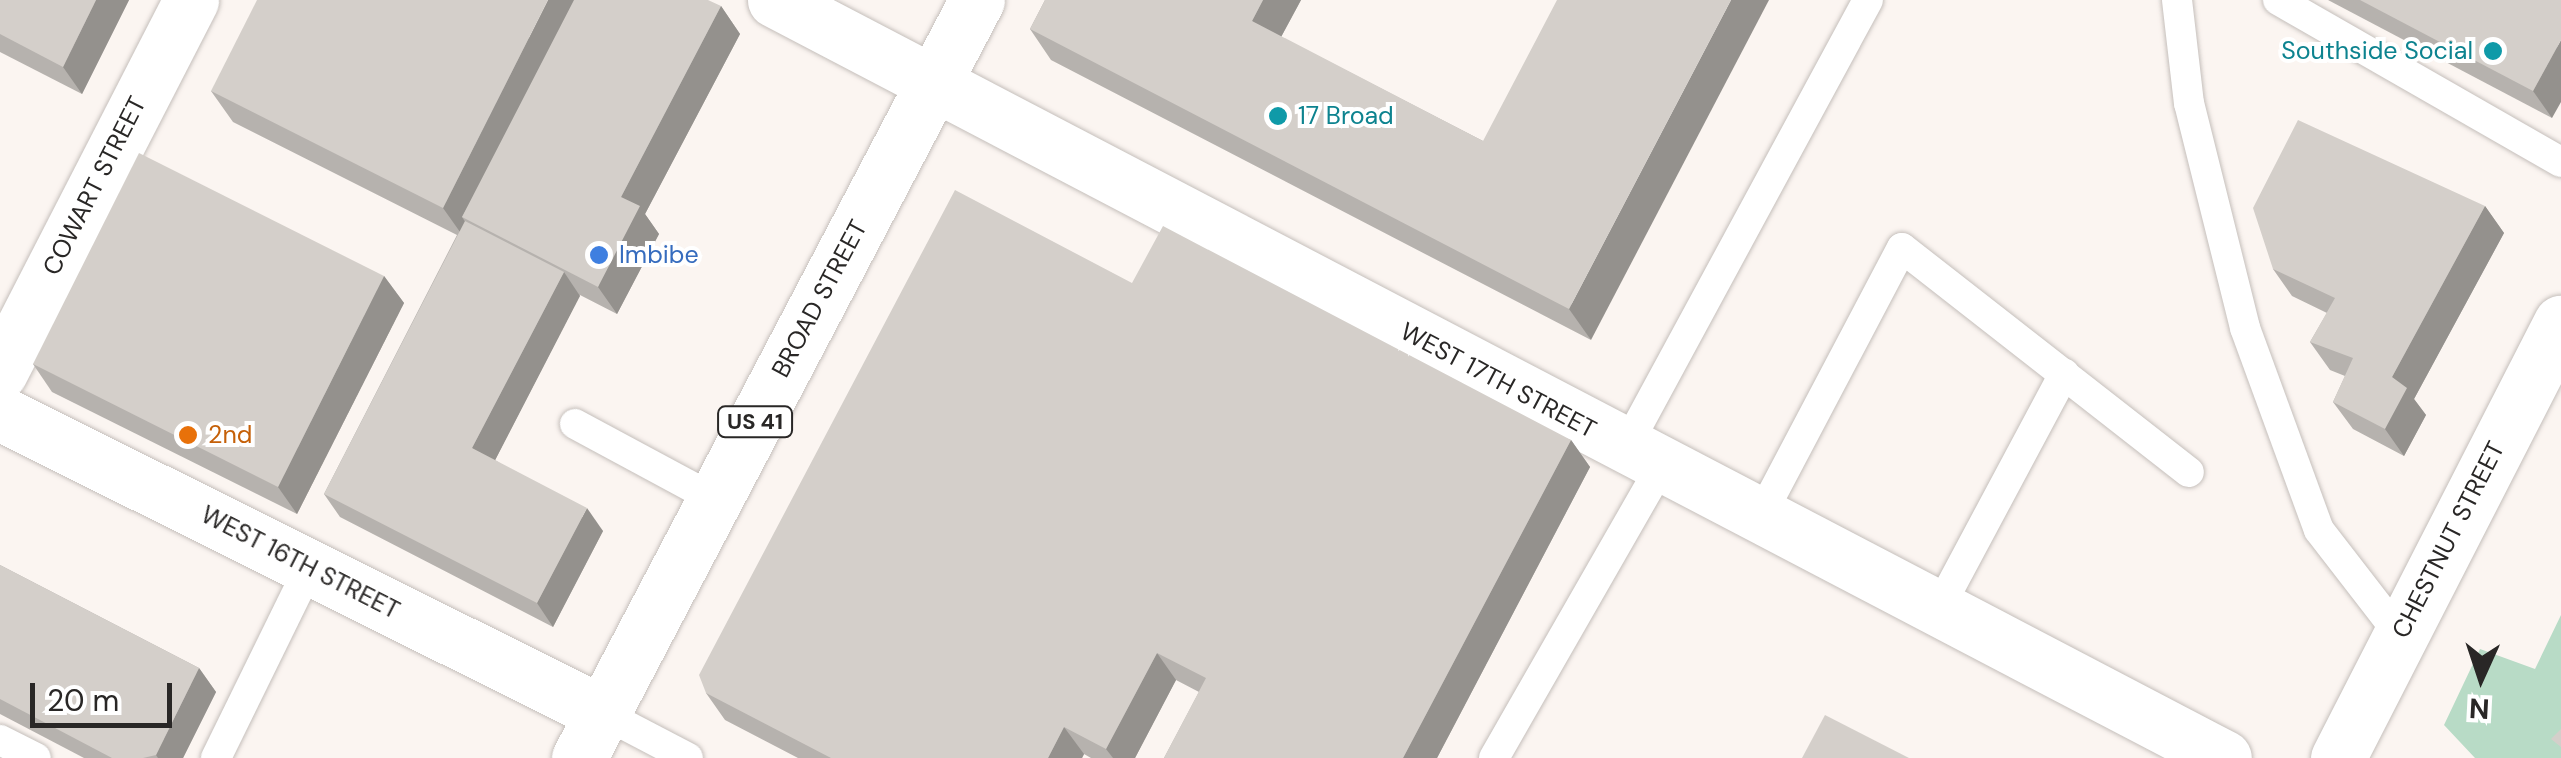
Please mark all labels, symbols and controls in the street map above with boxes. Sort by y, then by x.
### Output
place label: Southside Social [2281,36,2473,66]
marker: Southside Social [2482,40,2504,62]
street label: COWART STREET [37,92,153,280]
place label: 17 Broad [1298,101,1394,131]
marker: 17 Broad [1267,105,1289,127]
street label: BROAD STREET [766,215,874,383]
place label: Imbibe [619,240,699,270]
marker: Imbibe [588,244,610,266]
street label: WEST 17TH STREET [1395,317,1601,445]
road number: US 41 [715,405,795,439]
place label: 2nd [208,420,252,450]
marker: 2nd [177,424,199,446]
street label: CHESTNUT STREET [2386,437,2512,643]
street label: WEST 16TH STREET [196,500,404,626]
north arrow [2431,628,2531,728]
scale bar [35,663,178,725]
text: 20 m [47,681,119,720]
text: N [2468,689,2491,727]

